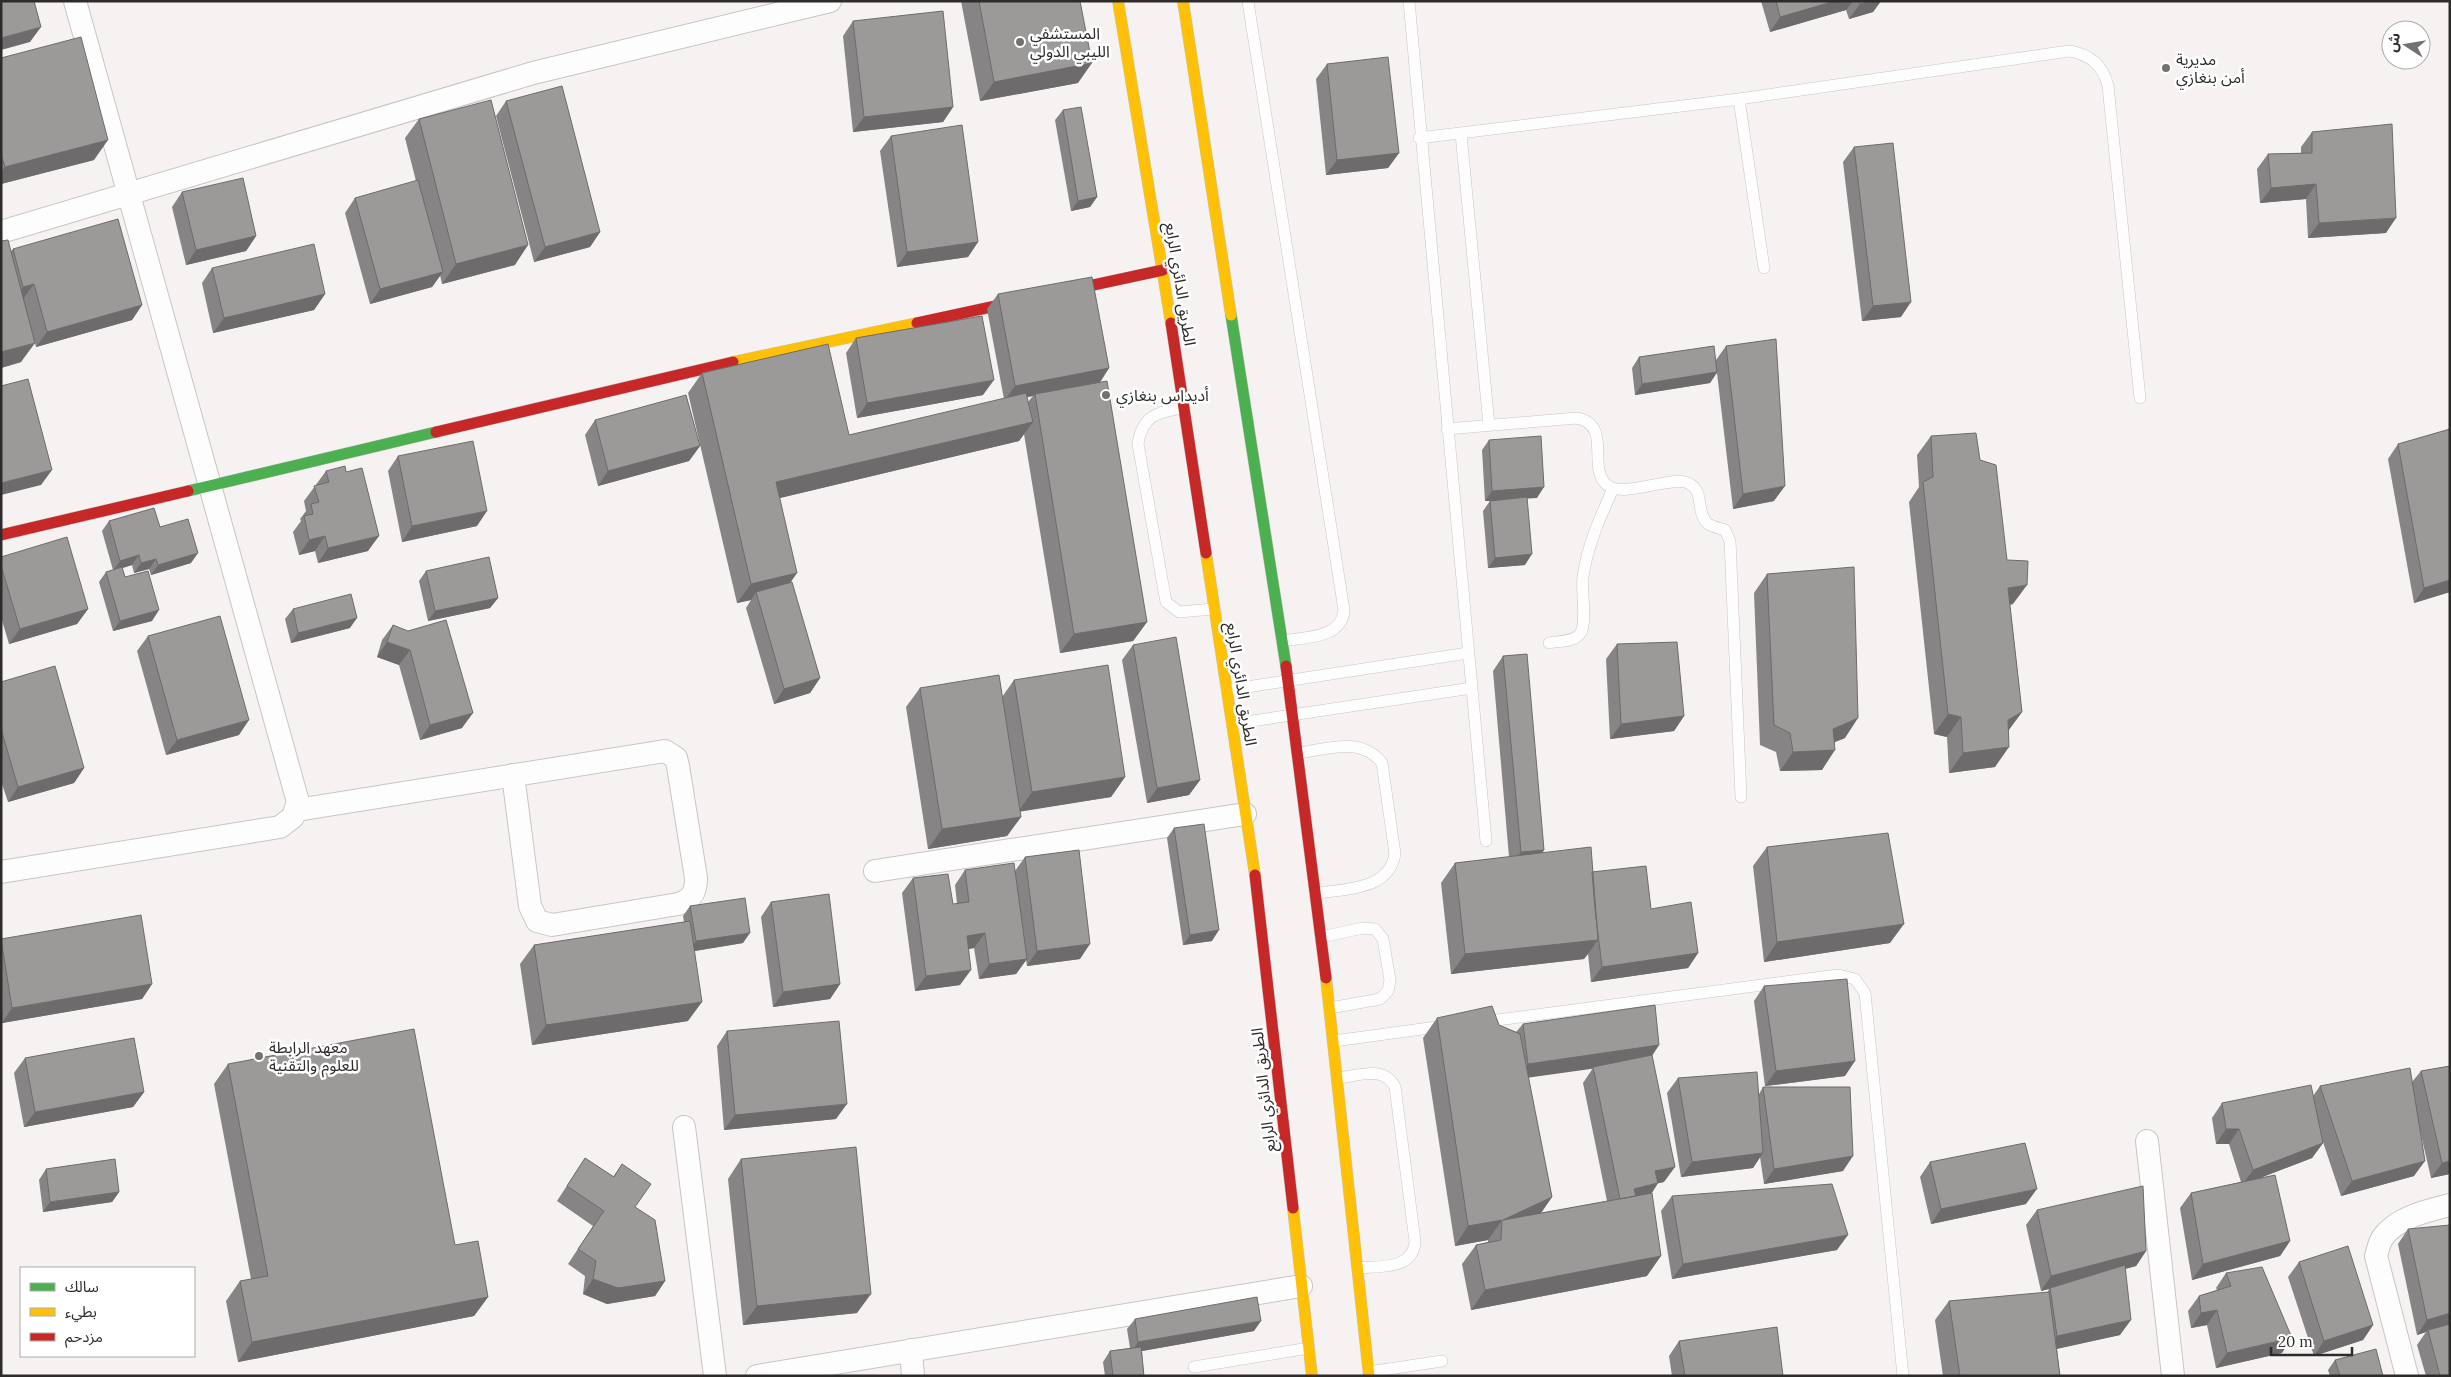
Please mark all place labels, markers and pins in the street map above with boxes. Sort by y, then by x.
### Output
place label: المستشفي الليبي الدولي [1030,23,1110,64]
marker: المستشفي الليبي الدولي [1014,36,1026,48]
place label: مديرية أمن بنغازي [2176,49,2245,90]
marker: مديرية أمن بنغازي [2160,62,2172,74]
place label: أديداس بنغازي [1116,385,1209,408]
marker: أديداس بنغازي [1100,389,1112,401]
place label: معهد الرابطة للعلوم والتقنية [269,1037,359,1078]
marker: معهد الرابطة للعلوم والتقنية [253,1050,265,1062]

